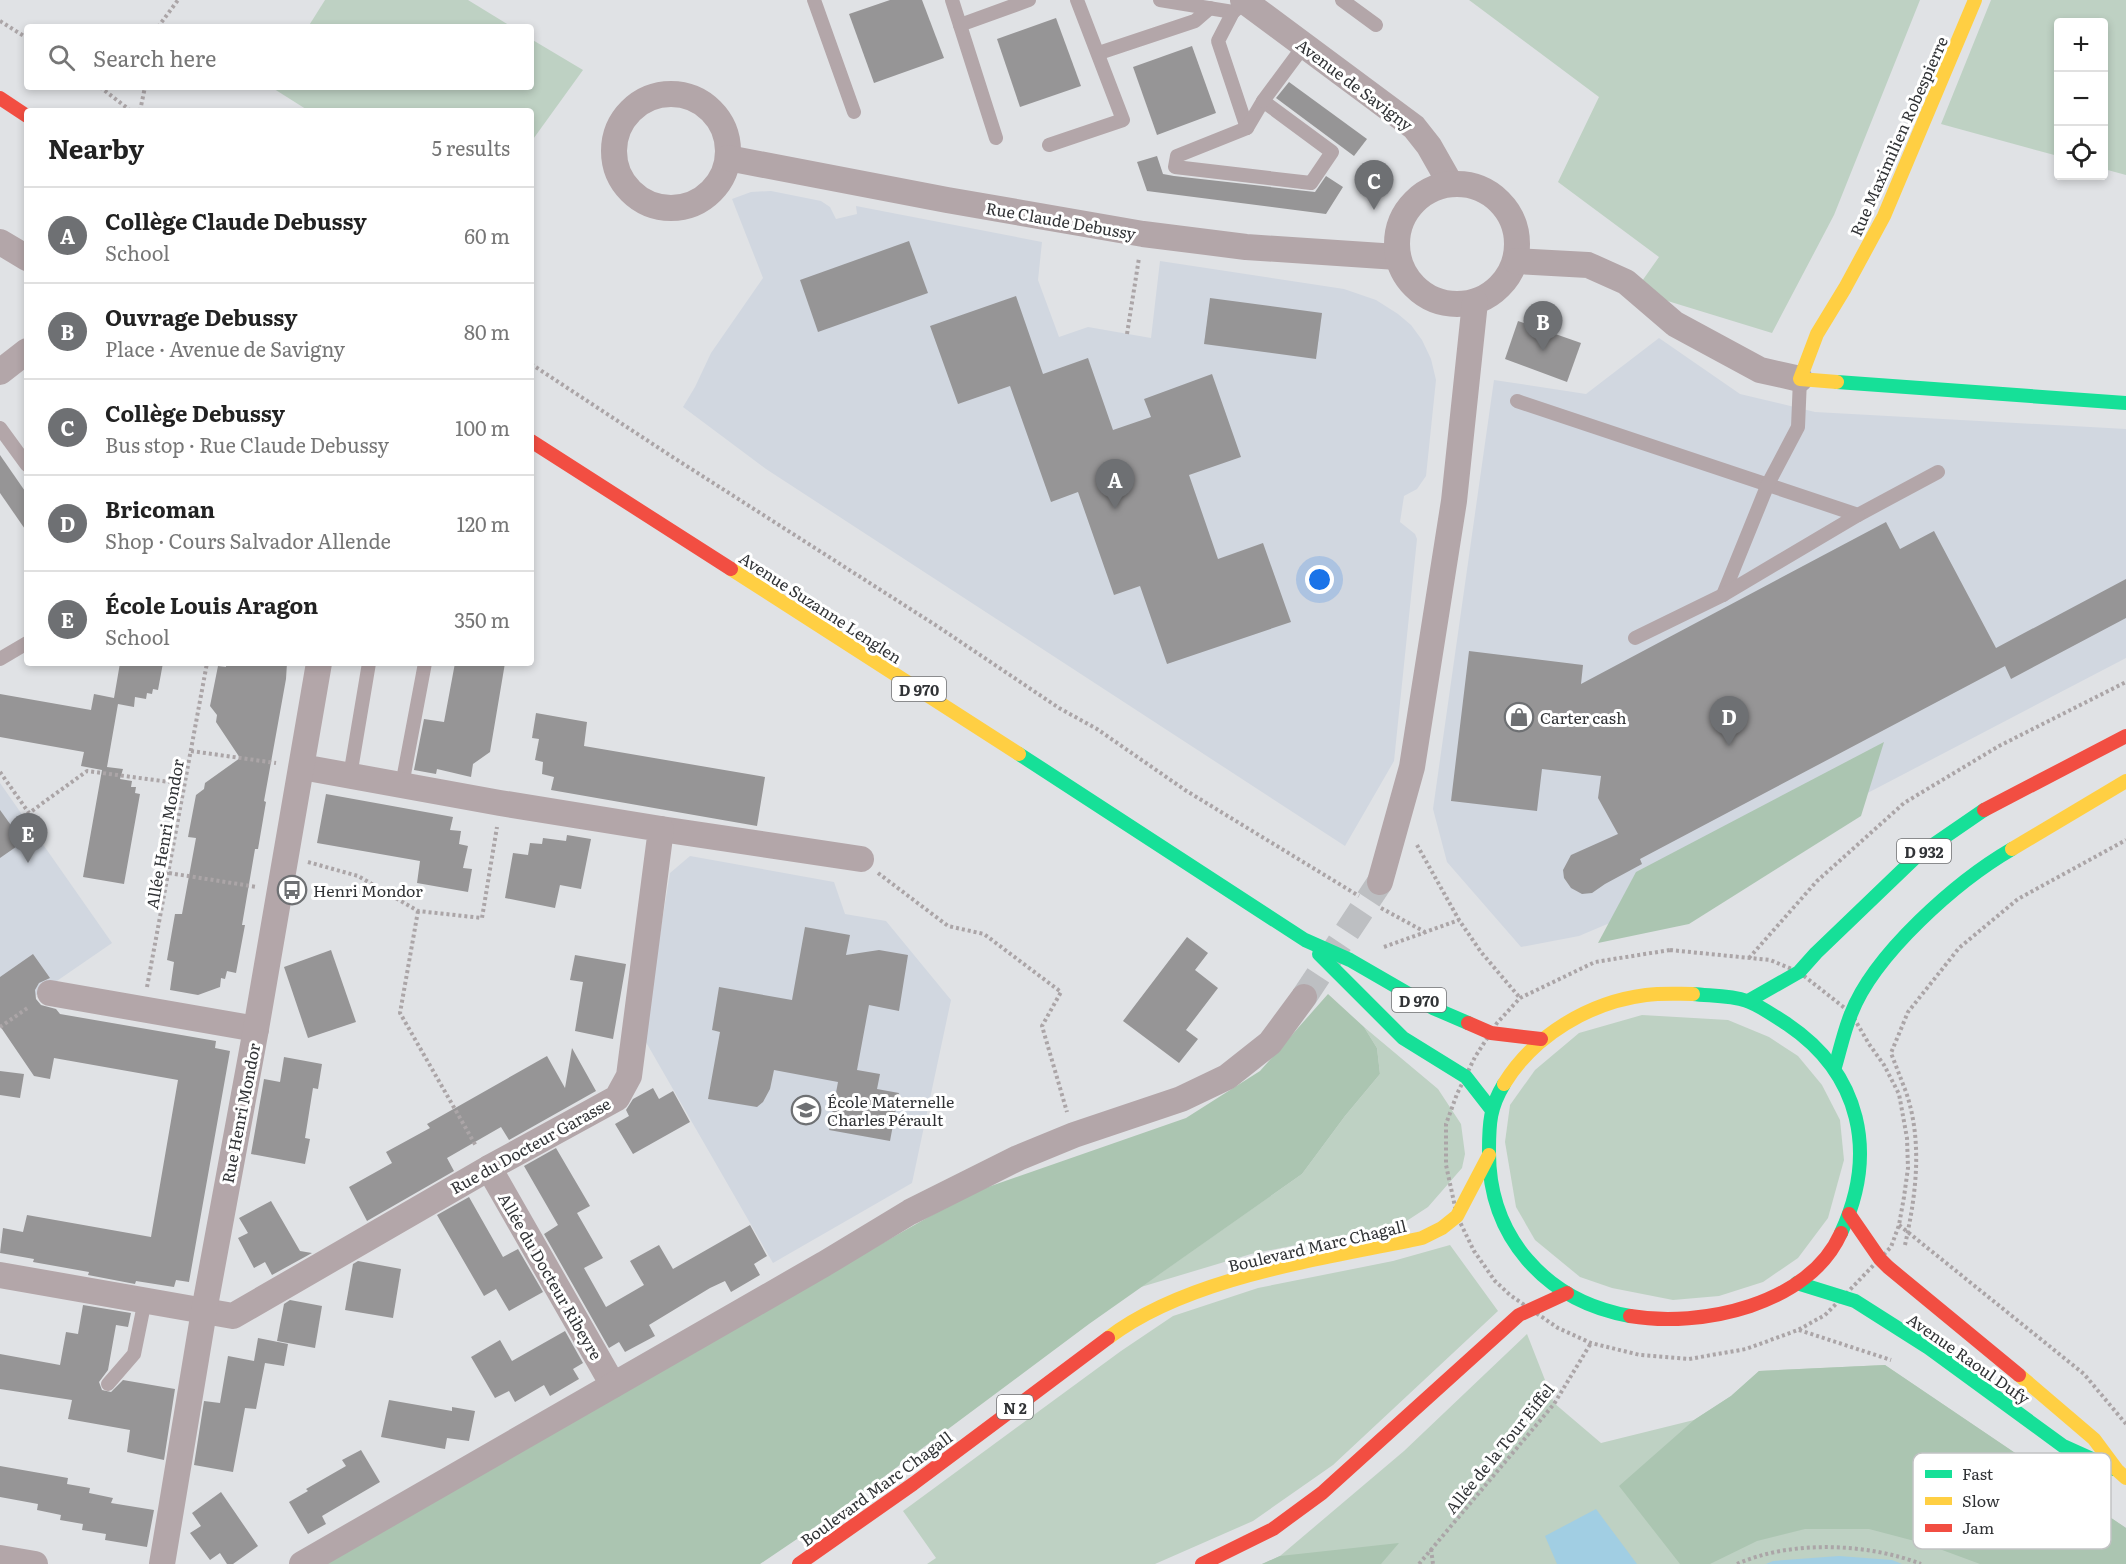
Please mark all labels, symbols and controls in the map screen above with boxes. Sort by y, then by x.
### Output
map controls [2054,18,2108,180]
button: + [2054,18,2108,72]
search box [24,24,534,90]
street label: Avenue de Savigny [1292,32,1419,136]
street label: Rue Maximilien Robespierre [1843,32,1953,240]
icon: search [45,41,78,74]
text: Search here [93,41,216,74]
button: − [2054,72,2108,126]
button: locate [2054,126,2108,180]
text: Nearby [48,128,144,167]
text: 5 results [432,132,510,162]
pin: C [1354,160,1394,210]
street label: Rue Claude Debussy [984,195,1139,245]
text: Collège Claude Debussy [105,204,367,237]
text: A [60,220,75,250]
text: 60 m [464,220,510,250]
text: School [105,237,170,267]
text: Ouvrage Debussy [105,300,297,333]
pin: B [1524,302,1562,351]
text: B [61,316,74,346]
text: 80 m [464,316,510,346]
text: Place · Avenue de Savigny [105,333,345,363]
text: Collège Debussy [105,396,285,429]
text: C [60,412,75,442]
text: 100 m [455,412,510,442]
text: Bus stop · Rue Claude Debussy [105,429,389,459]
pin: A [1096,460,1134,509]
text: Bricoman [105,492,215,525]
text: D [60,508,75,538]
text: 120 m [457,508,510,538]
text: Shop · Cours Salvador Allende [105,525,391,555]
street label: Avenue Suzanne Lenglen [735,545,907,669]
your location [1305,565,1334,594]
text: École Louis Aragon [105,588,318,621]
text: E [61,604,74,634]
text: 350 m [454,604,510,634]
text: School [105,621,170,651]
road number: D 970 [892,677,946,701]
pin: D [1710,696,1748,746]
shop icon: Carter cash [1503,701,1535,733]
place label: Carter cash [1540,705,1627,729]
street label: Allée Henri Mondor [139,757,189,911]
pin: E [9,814,48,863]
road number: D 932 [1897,839,1951,863]
bus stop icon: Henri Mondor [276,874,308,906]
place label: Henri Mondor [313,878,423,902]
road number: D 970 [1392,988,1446,1012]
street label: Rue Henri Mondor [215,1040,265,1185]
place label: École Maternelle Charles Pérault [827,1089,954,1131]
street label: Rue du Docteur Garasse [446,1091,614,1199]
school or university icon: École Maternelle Charles Pérault [790,1094,822,1126]
street label: Allée du Docteur Ribeyre [493,1188,609,1364]
street label: Boulevard Marc Chagall [1225,1213,1409,1277]
street label: Avenue Raoul Dufy [1903,1307,2036,1410]
street label: Allée de la Tour Eiffel [1439,1378,1559,1518]
road number: N 2 [997,1395,1033,1419]
street label: Boulevard Marc Chagall [795,1425,957,1551]
legend [1913,1453,2111,1549]
text: Fast [1962,1461,1994,1485]
text: Slow [1962,1488,2000,1512]
text: Jam [1962,1515,1995,1539]

